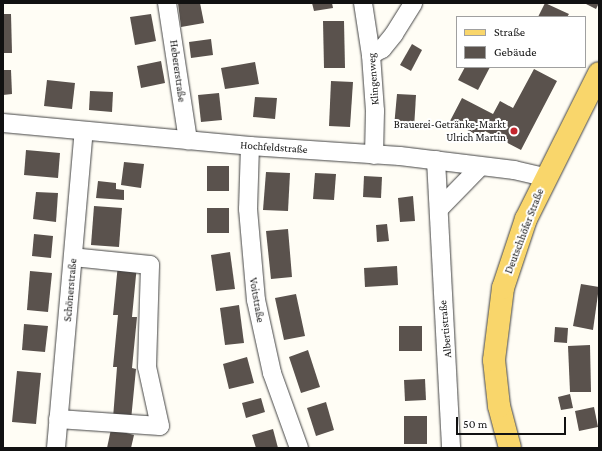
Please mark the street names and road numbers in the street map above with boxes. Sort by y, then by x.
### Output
street label: Hebererstraße [167,39,189,103]
street label: Klingenweg [365,53,381,105]
street label: Hochfeldstraße [240,138,308,156]
street label: Deutschhöfer Straße [502,187,546,275]
street label: Schönerstraße [61,258,79,322]
street label: Voitstraße [247,277,267,323]
street label: Albertistraße [436,300,454,358]

